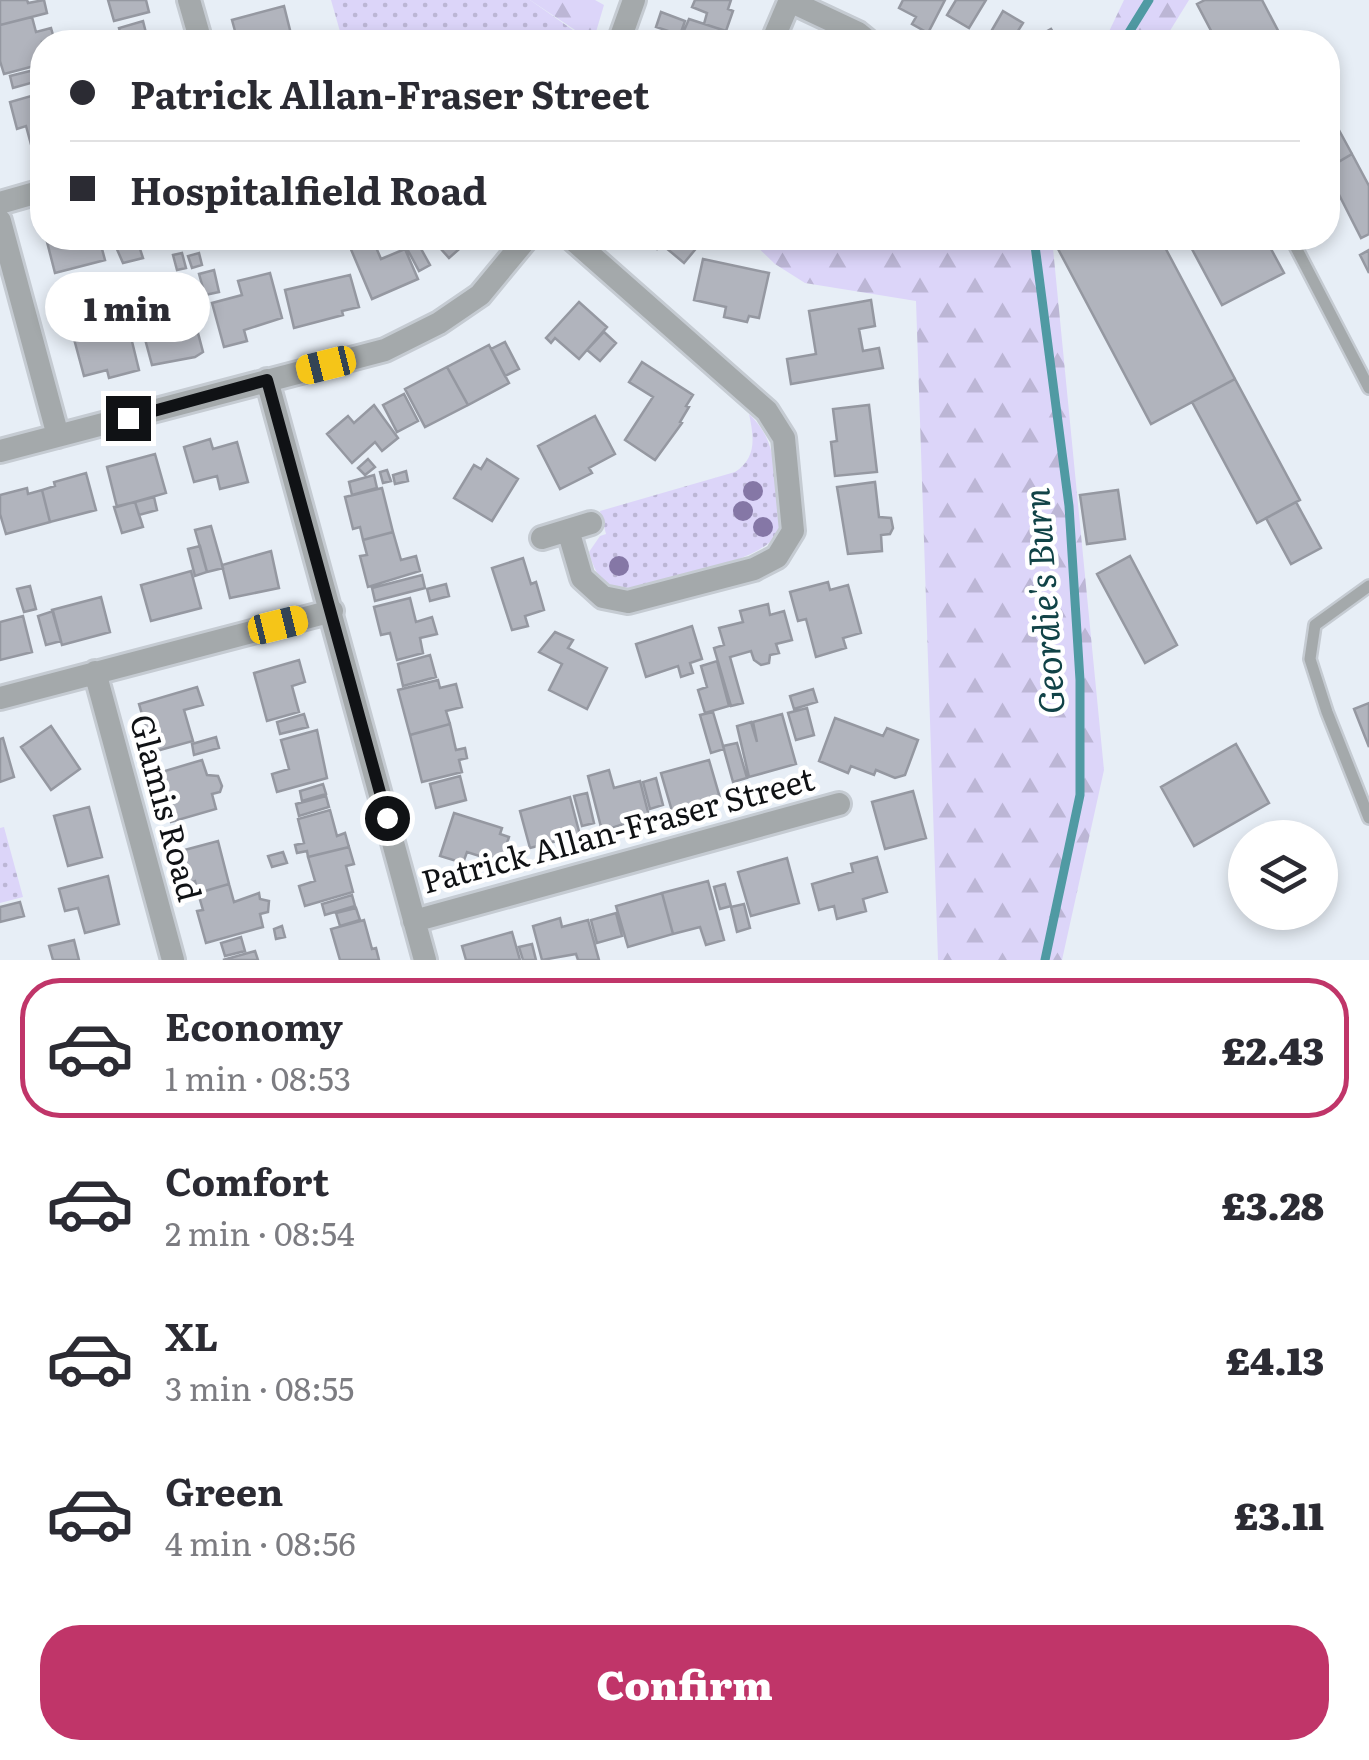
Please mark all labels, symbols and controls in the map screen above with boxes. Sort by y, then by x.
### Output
text: Patrick Allan-Fraser Street [130,64,649,121]
text: Hospitalfield Road [130,160,487,217]
callout: 1 min [46,273,210,343]
text: 1 min [84,283,171,331]
car [293,343,359,387]
route end [106,396,151,441]
water label: Geordie's Burn [1008,486,1076,716]
car [245,603,311,647]
street label: Glamis Road [120,708,216,906]
street label: Patrick Allan-Fraser Street [416,753,819,904]
route start [365,796,410,841]
map controls [1228,820,1338,930]
button: layers [1228,820,1338,930]
text: Economy [165,996,343,1053]
icon: car [45,1003,135,1093]
text: £2.43 [1222,1020,1324,1077]
text: 1 min · 08:53 [165,1053,351,1101]
text: Comfort [165,1151,329,1208]
icon: car [45,1158,135,1248]
text: £3.28 [1222,1175,1324,1232]
text: 2 min · 08:54 [165,1208,355,1256]
text: XL [165,1306,218,1363]
icon: car [45,1313,135,1403]
text: £4.13 [1226,1330,1324,1387]
text: 3 min · 08:55 [165,1363,354,1411]
text: Green [165,1461,283,1518]
icon: car [45,1468,135,1558]
text: £3.11 [1234,1485,1324,1542]
text: 4 min · 08:56 [165,1518,356,1566]
button: Confirm [40,1625,1329,1740]

